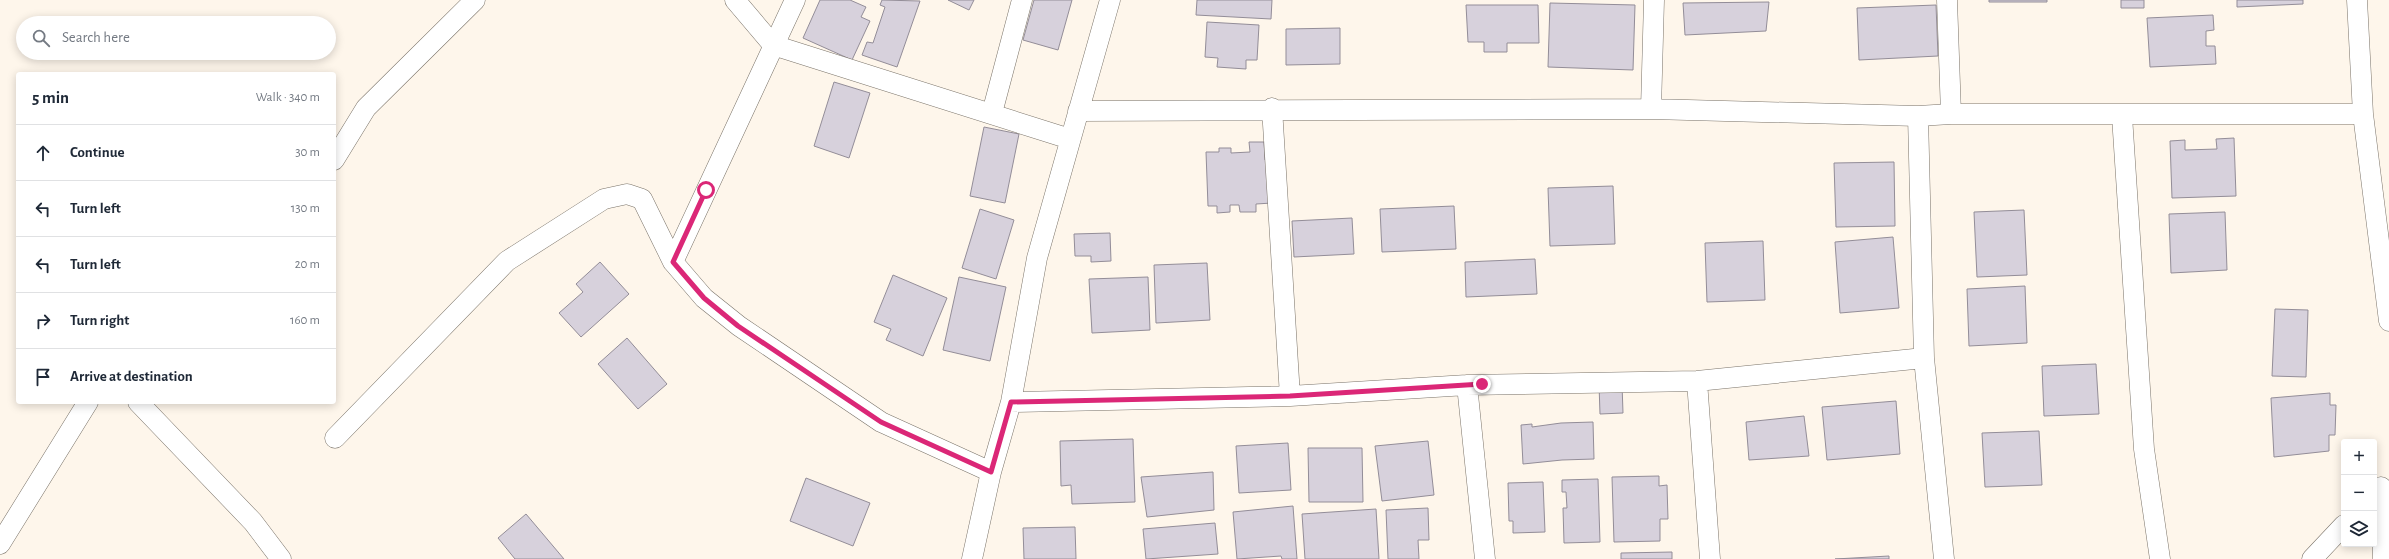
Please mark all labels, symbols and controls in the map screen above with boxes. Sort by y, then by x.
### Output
search box [16,16,336,60]
icon: search [30,27,52,49]
text: Search here [62,30,130,45]
text: 5 min [32,89,69,106]
text: Walk · 340 m [256,91,320,104]
icon: ahead [32,142,54,164]
text: Continue [70,145,125,160]
text: 30 m [295,146,320,159]
route start [697,181,715,199]
icon: left [32,198,54,220]
text: Turn left [70,201,121,216]
text: 130 m [291,202,320,215]
icon: left [32,254,54,276]
text: Turn left [70,257,121,272]
text: 20 m [295,258,320,271]
icon: right [32,310,54,332]
text: Turn right [70,313,129,328]
text: 160 m [290,314,320,327]
icon: arrive [32,366,54,388]
text: Arrive at destination [70,369,193,384]
route end [1473,375,1491,393]
map controls [2341,439,2377,547]
button: + [2341,439,2377,475]
button: − [2341,475,2377,511]
button: layers [2341,511,2377,547]

